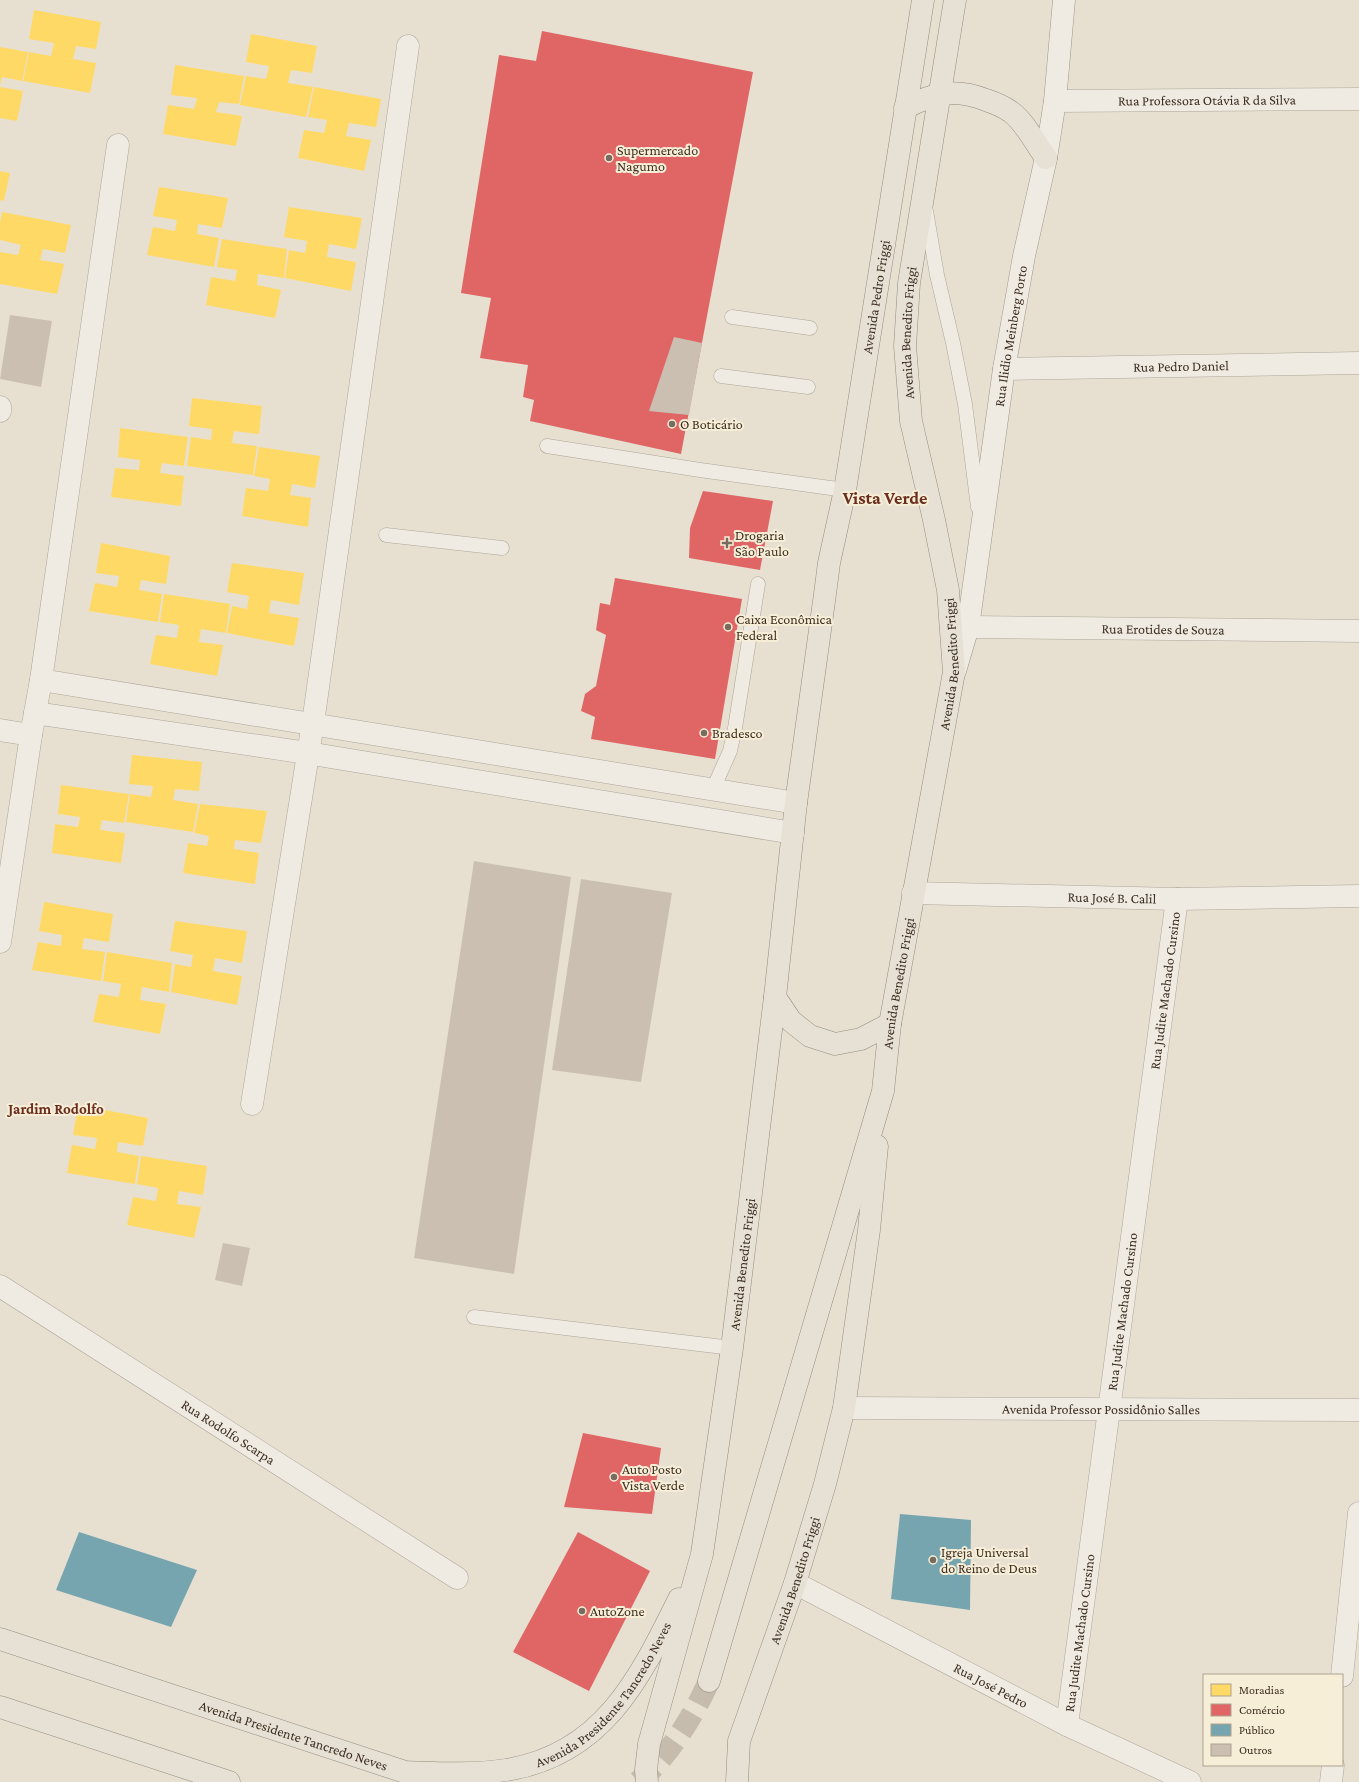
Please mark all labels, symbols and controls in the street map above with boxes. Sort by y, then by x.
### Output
street label: Rua Professora Otávia R da Silva [1118,91,1297,109]
place label: Supermercado Nagumo [617,142,698,174]
marker: Supermercado Nagumo [604,153,614,163]
street label: Avenida Pedro Friggi [859,238,893,355]
street label: Rua Ilidio Meinberg Porto [991,264,1030,408]
street label: Avenida Benedito Friggi [897,265,920,400]
street label: Rua Pedro Daniel [1133,357,1229,375]
place label: O Boticário [680,416,743,432]
marker: O Boticário [667,419,677,429]
district label: Vista Verde [842,488,927,508]
place label: Drogaria São Paulo [735,527,789,559]
marker: Drogaria São Paulo [722,538,732,548]
street label: Avenida Benedito Friggi [936,597,962,731]
place label: Caixa Econômica Federal [736,611,832,643]
street label: Rua Erotides de Souza [1101,620,1225,638]
marker: Caixa Econômica Federal [723,622,733,632]
place label: Bradesco [712,725,763,741]
marker: Bradesco [699,728,709,738]
street label: Rua José B. Calil [1067,889,1157,907]
street label: Rua Judite Machado Cursino [1146,910,1183,1070]
street label: Avenida Benedito Friggi [879,916,917,1050]
district label: Jardim Rodolfo [6,1101,104,1117]
street label: Avenida Benedito Friggi [726,1197,758,1331]
street label: Rua Judite Machado Cursino [1104,1232,1140,1392]
street label: Rua Rodolfo Scarpa [179,1396,279,1468]
street label: Avenida Professor Possidônio Salles [1002,1401,1200,1417]
place label: Auto Posto Vista Verde [622,1461,684,1493]
marker: Auto Posto Vista Verde [609,1472,619,1482]
street label: Avenida Benedito Friggi [766,1514,823,1646]
place label: Igreja Universal do Reino de Deus [941,1544,1037,1576]
street label: Rua Judite Machado Cursino [1061,1553,1098,1713]
marker: Igreja Universal do Reino de Deus [928,1555,938,1565]
place label: AutoZone [590,1603,645,1619]
marker: AutoZone [577,1606,587,1616]
street label: Avenida Presidente Tancredo Neves [533,1619,674,1770]
street label: Rua José Pedro [951,1659,1031,1711]
legend [1203,1674,1343,1766]
text: Moradias [1239,1683,1285,1697]
street label: Avenida Presidente Tancredo Neves [197,1697,390,1774]
text: Comércio [1239,1703,1285,1717]
text: Público [1239,1723,1275,1737]
text: Outros [1239,1743,1272,1757]

